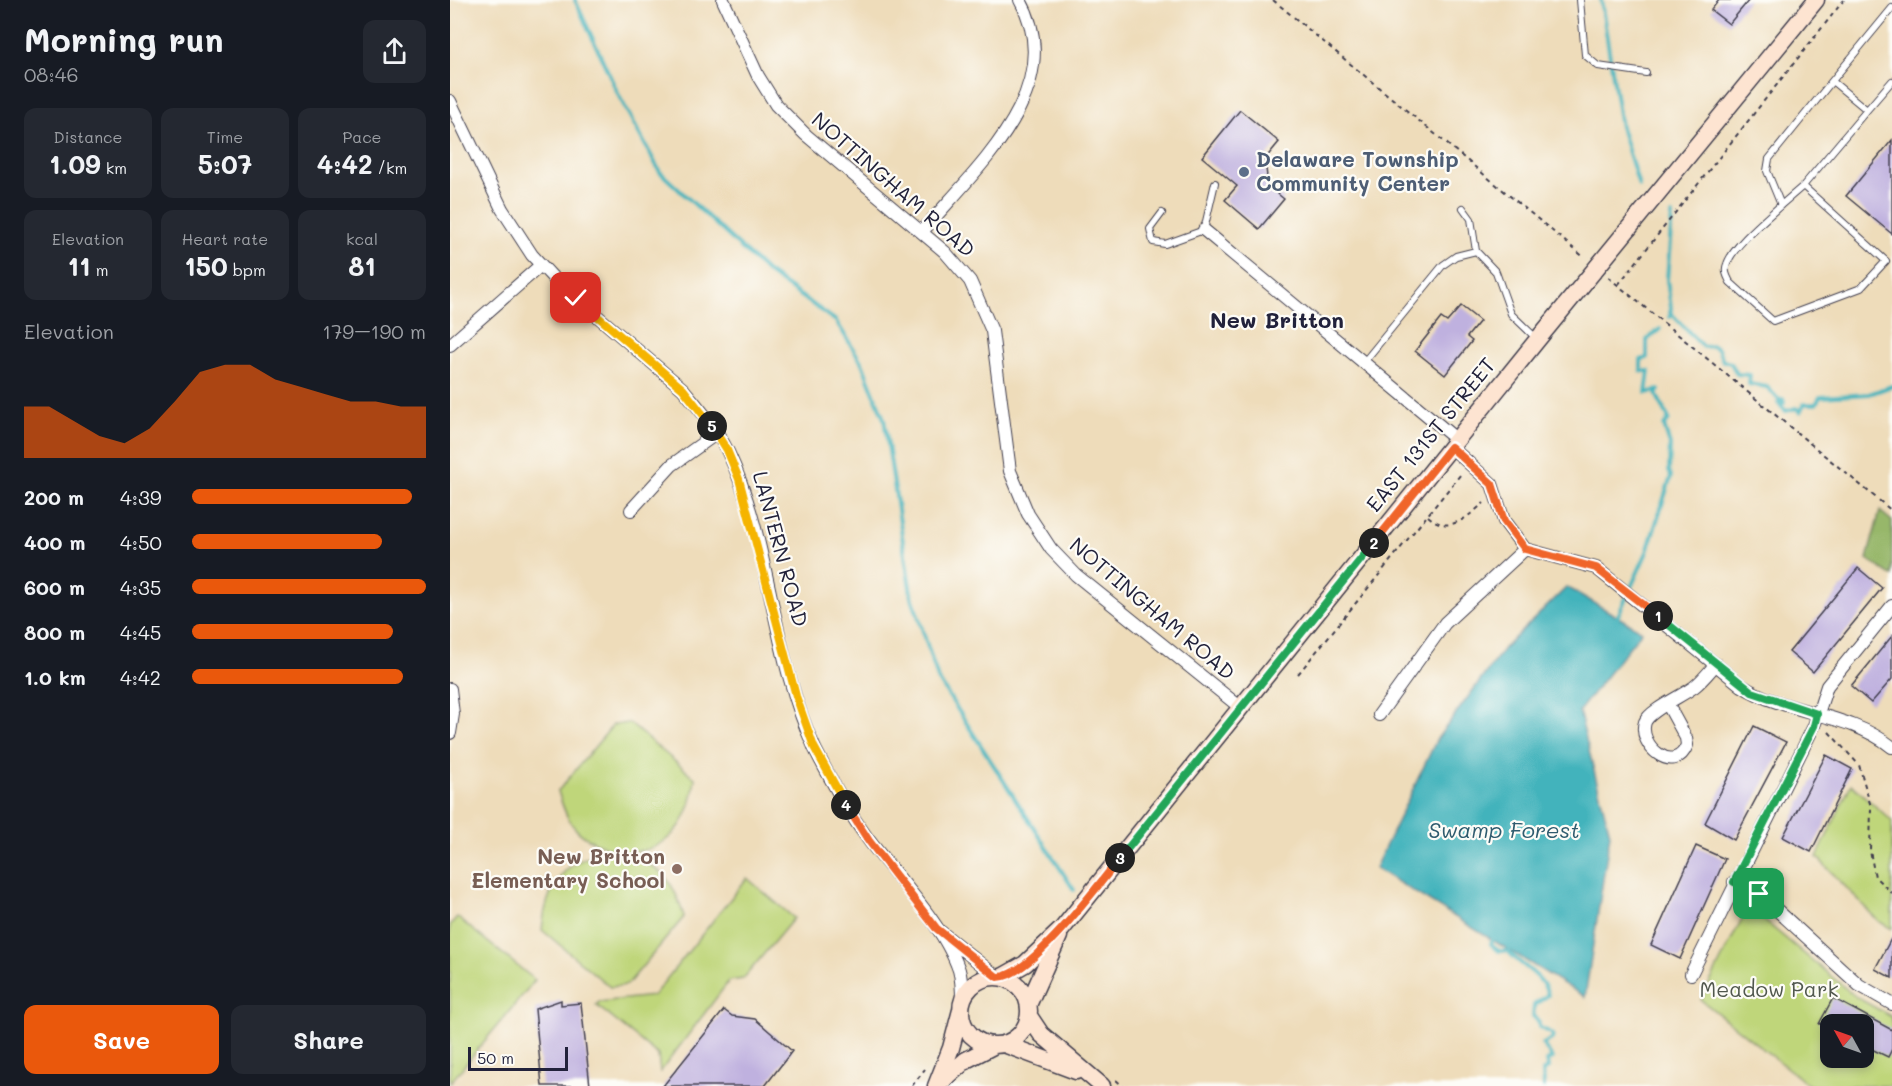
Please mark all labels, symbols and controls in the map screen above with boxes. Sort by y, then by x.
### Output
text: Morning run [24,17,224,60]
button: share [363,20,426,83]
text: 08:46 [24,61,78,87]
street label: NOTTINGHAM ROAD [807,106,981,262]
text: Distance [54,126,122,147]
text: Time [207,126,243,147]
text: Pace [342,126,382,147]
place label: Delaware Township Community Center [1256,145,1459,197]
text: 1.09 [49,147,101,181]
text: 5:07 [198,147,252,181]
text: 4:42 [317,147,372,181]
text: km [101,157,127,178]
text: /km [372,157,407,178]
marker: Delaware Township Community Center [1237,165,1251,179]
text: Elevation [52,228,124,249]
text: Heart rate [182,228,268,249]
text: kcal [346,228,378,249]
text: 11 [68,249,91,283]
text: 150 [184,249,228,283]
text: 81 [348,249,376,283]
text: m [91,259,108,280]
text: bpm [228,259,266,280]
pin [550,272,601,323]
icon: check [559,281,592,314]
district label: New Britton [1210,305,1344,334]
text: Elevation [24,318,114,344]
text: 179–190 m [322,318,426,344]
street label: EAST 131ST STREET [1359,351,1500,517]
pin: 5 [697,411,727,441]
text: 5 [707,415,717,436]
street label: LANTERN ROAD [748,468,815,629]
text: 200 m [24,484,84,510]
text: 4:39 [120,484,161,510]
pin: 2 [1359,528,1389,558]
text: 400 m [24,529,85,555]
text: 4:50 [120,529,162,555]
street label: NOTTINGHAM ROAD [1065,531,1241,685]
text: 2 [1370,532,1378,553]
text: 600 m [24,574,85,600]
text: 4:35 [120,574,161,600]
pin: 1 [1643,601,1673,631]
text: 1 [1654,605,1662,626]
text: 800 m [24,619,85,645]
text: 4:45 [120,619,161,645]
text: 1.0 km [24,664,86,690]
text: 4:42 [120,664,161,690]
pin: 4 [831,790,861,820]
text: 4 [841,794,851,815]
water label: Swamp Forest [1428,815,1580,844]
place label: New Britton Elementary School [471,842,665,894]
pin: 3 [1105,843,1135,873]
text: 3 [1115,847,1125,868]
marker: New Britton Elementary School [670,862,684,876]
pin [1733,868,1784,919]
icon: arrive [1742,877,1775,910]
park label: Meadow Park [1699,975,1839,1002]
button: Save [24,1005,219,1074]
button: Share [231,1005,426,1074]
north arrow [1820,1014,1874,1068]
map controls [1820,1014,1874,1068]
scale bar [468,1044,568,1072]
text: 50 m [477,1047,514,1068]

